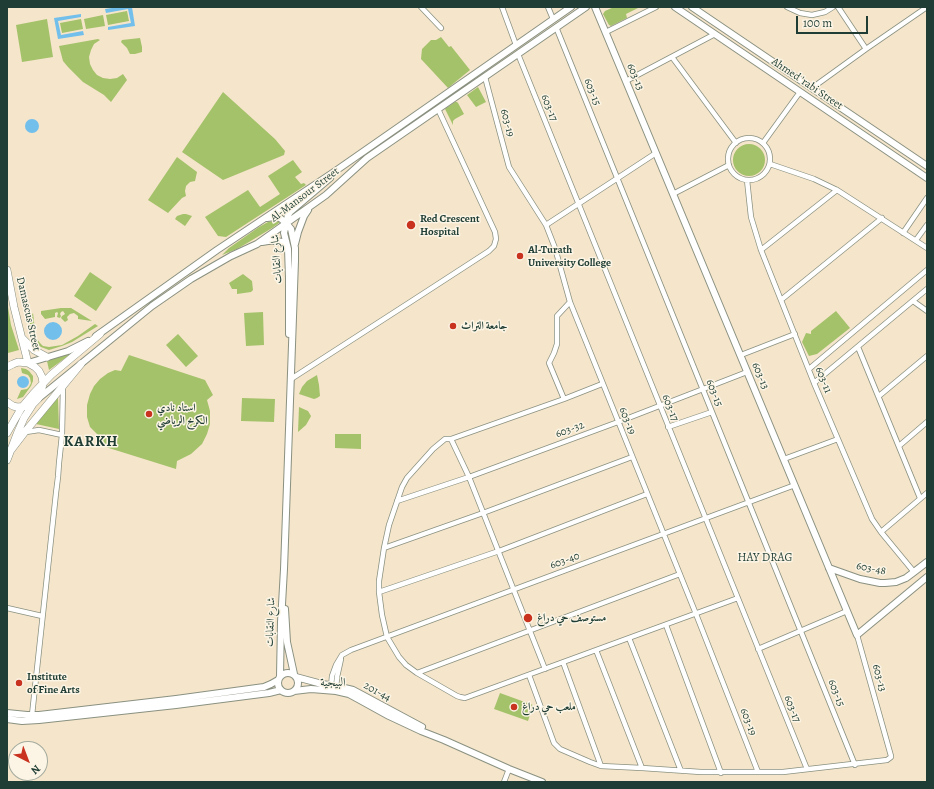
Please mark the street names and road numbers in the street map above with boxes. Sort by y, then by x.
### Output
street label: Ahmed 'rabi Street [769,55,845,113]
street label: 603-13 [623,62,647,92]
street label: 603-15 [581,76,603,108]
street label: 603-17 [538,93,560,123]
street label: 603-19 [497,108,517,138]
street label: Al-Mansour Street [268,165,342,225]
street label: شارع النقابات [269,234,285,284]
street label: Damascus Street [13,276,43,352]
street label: 603-13 [748,361,772,391]
street label: 603-11 [812,365,834,395]
street label: 603-15 [703,377,725,409]
street label: 603-17 [659,393,681,423]
street label: 603-19 [616,405,638,437]
street label: 603-32 [554,419,586,441]
street label: 603-40 [548,550,582,572]
street label: 603-48 [855,560,887,578]
street label: شارع النقابات [264,597,278,647]
street label: 603-13 [869,663,889,693]
street label: 603-15 [825,677,847,709]
street label: 201-44 [361,679,393,705]
street label: 603-17 [781,694,803,724]
street label: 603-19 [737,706,759,738]

